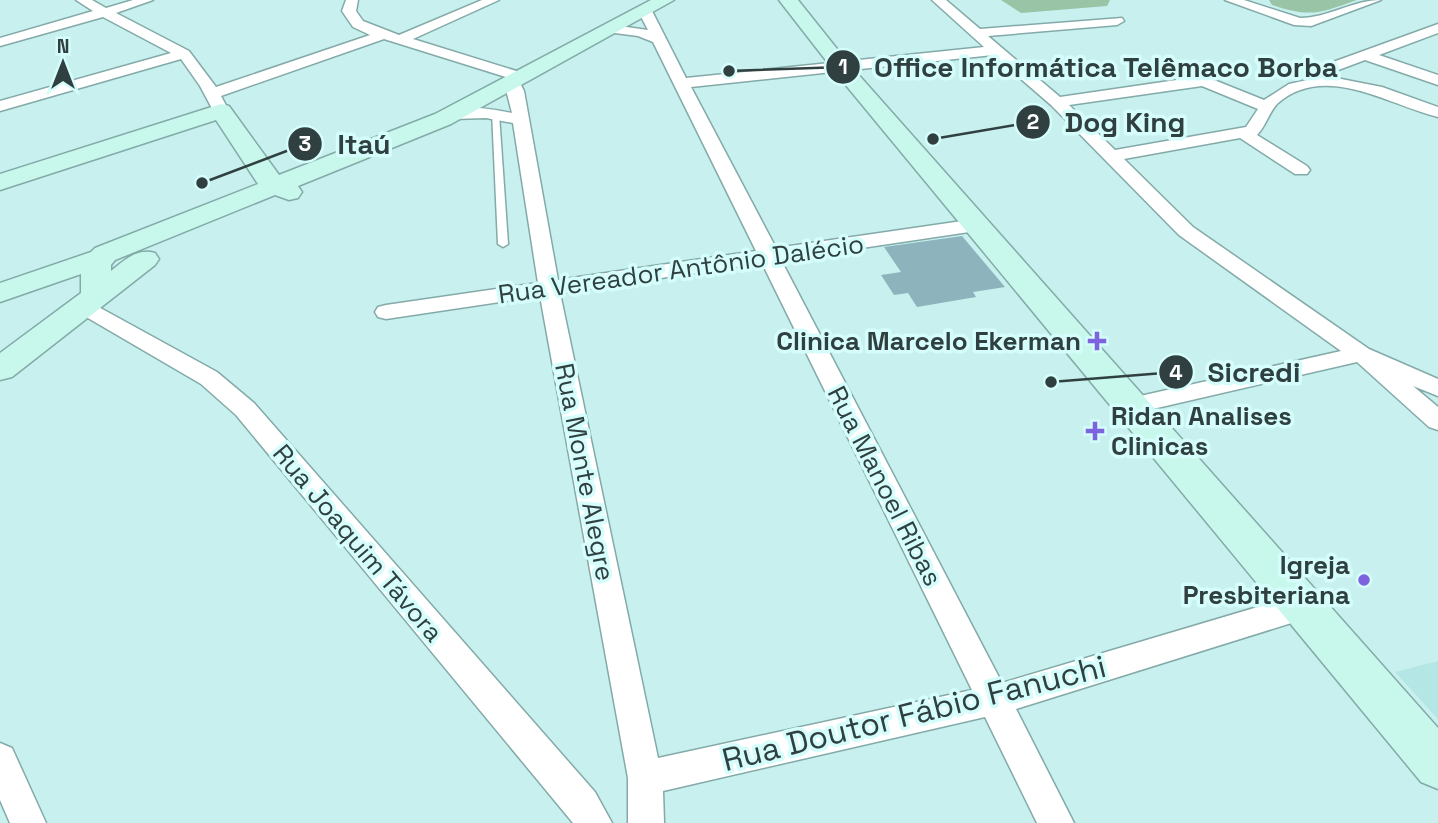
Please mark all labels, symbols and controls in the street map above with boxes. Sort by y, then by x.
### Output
north arrow [28,28,98,98]
text: N [57,34,69,59]
callout: Office Informática Telêmaco Borba [825,43,1353,92]
text: Office Informática Telêmaco Borba [874,49,1338,85]
text: 1 [838,53,848,80]
callout: Dog King [1015,97,1199,146]
text: Dog King [1065,104,1185,140]
text: 2 [1027,108,1039,135]
callout: Itaú [288,120,404,169]
text: Itaú [337,126,391,162]
text: 3 [299,130,311,157]
street label: Rua Vereador Antônio Dalécio [496,226,866,312]
place label: Clinica Marcelo Ekerman [776,324,1081,358]
marker: Clinica Marcelo Ekerman [1087,331,1107,351]
callout: Sicredi [1158,348,1314,397]
text: Sicredi [1208,354,1300,390]
text: 4 [1169,359,1183,386]
street label: Rua Monte Alegre [547,360,623,584]
street label: Rua Manoel Ribas [820,380,950,592]
place label: Ridan Analises Clinicas [1111,399,1292,463]
marker: Ridan Analises Clinicas [1085,421,1105,441]
street label: Rua Joaquim Távora [265,437,451,649]
place label: Igreja Presbiteriana [1183,548,1350,612]
marker: Igreja Presbiteriana [1356,572,1372,588]
street label: Rua Doutor Fábio Fanuchi [718,646,1110,780]

